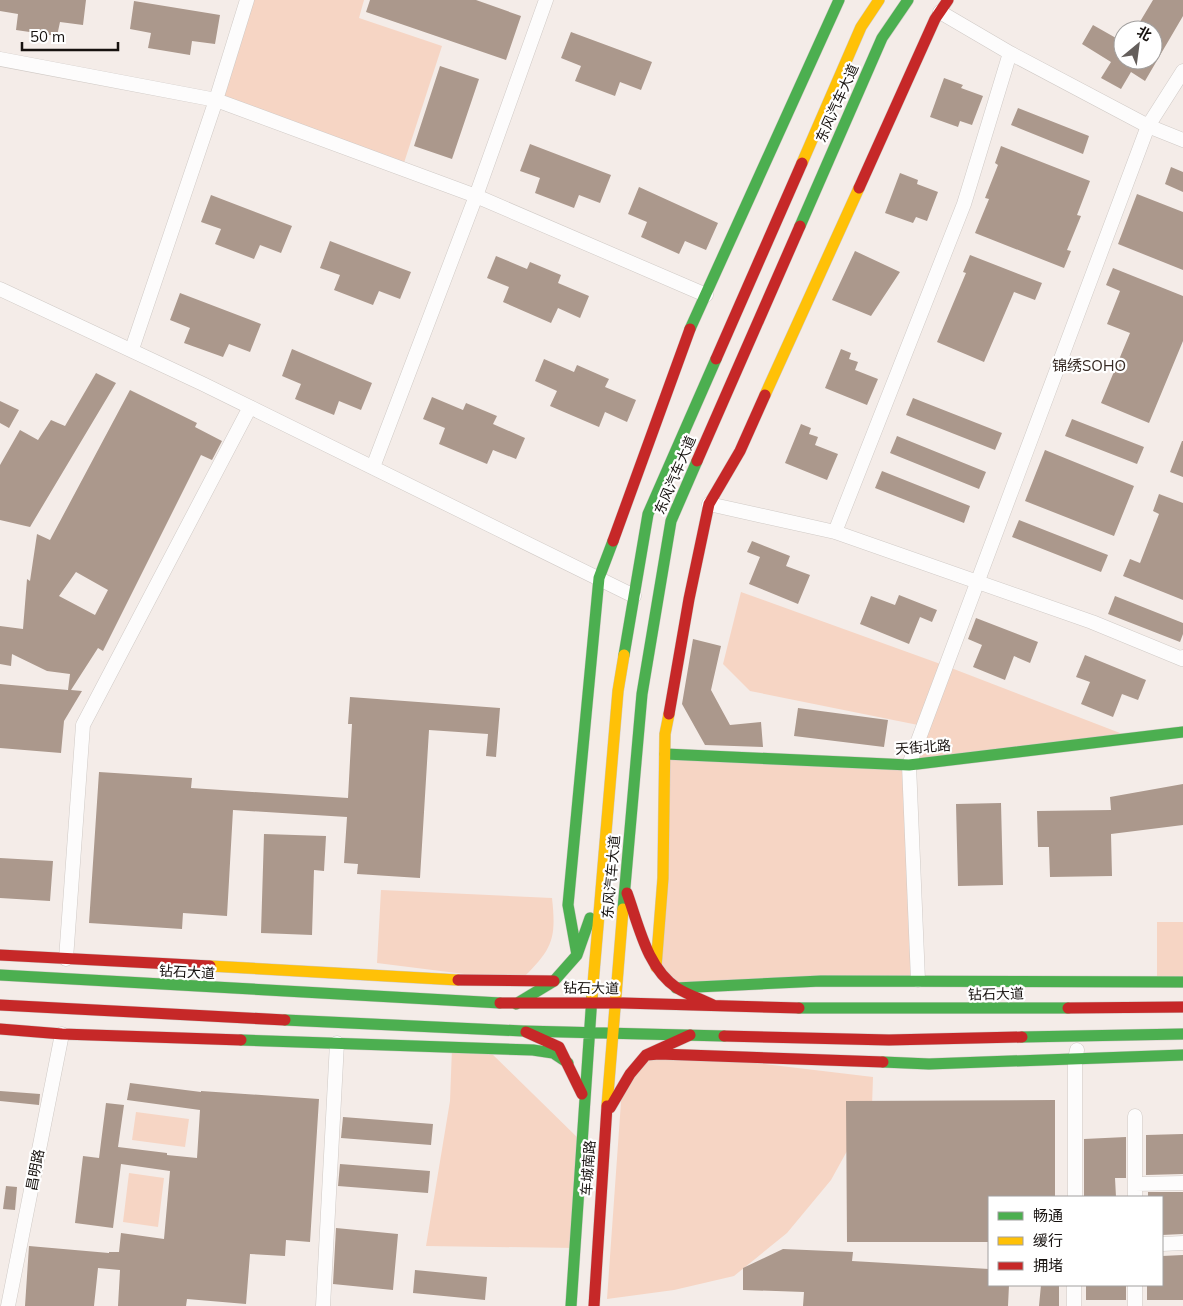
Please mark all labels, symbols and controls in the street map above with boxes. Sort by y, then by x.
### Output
scale bar [22,20,119,52]
north arrow [1113,20,1163,70]
text: 北 [1134,22,1155,45]
text: 50 m [30,27,65,46]
street label: 东风汽车大道 [812,61,862,145]
district label: 锦绣SOHO [1052,356,1126,375]
street label: 东风汽车大道 [650,433,700,517]
street label: 天街北路 [894,736,952,758]
street label: 东风汽车大道 [598,834,624,920]
street label: 钻石大道 [159,962,215,982]
street label: 钻石大道 [563,979,619,997]
street label: 钻石大道 [968,985,1024,1003]
street label: 车城南路 [577,1139,599,1197]
street label: 昌明路 [22,1148,48,1192]
legend [988,1196,1163,1286]
text: 畅通 [1033,1206,1063,1225]
text: 缓行 [1033,1231,1063,1250]
text: 拥堵 [1033,1256,1063,1275]

